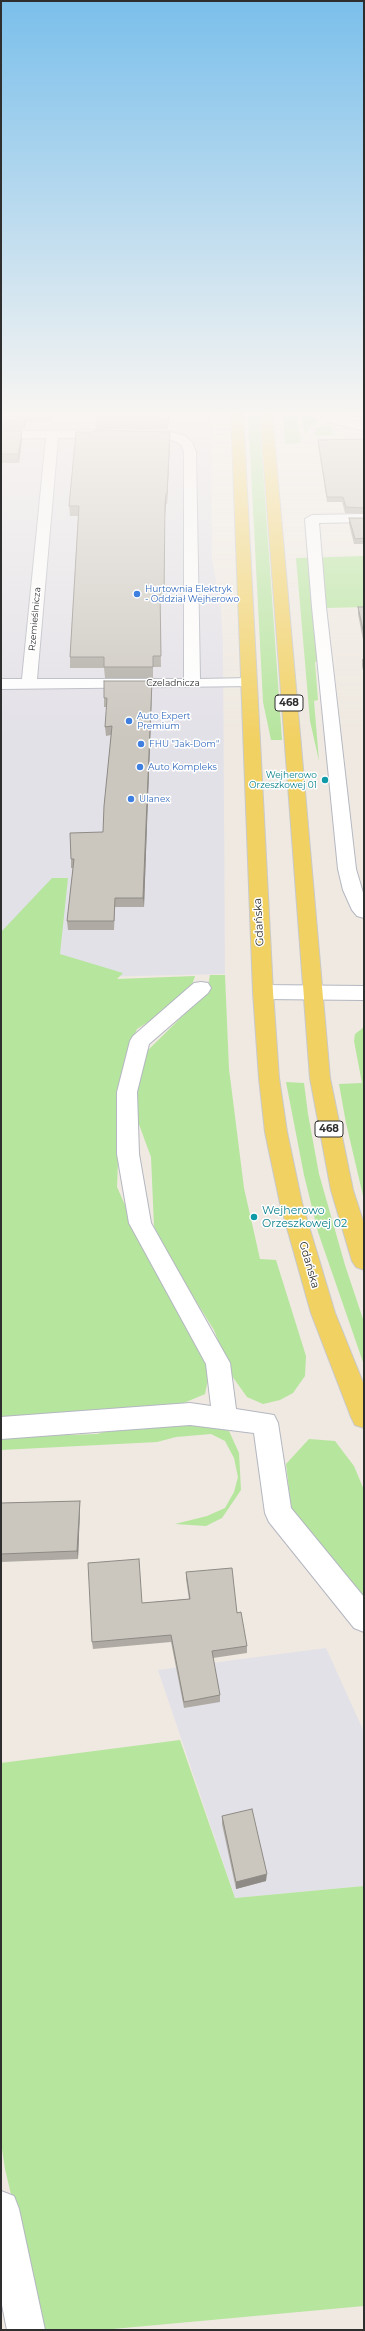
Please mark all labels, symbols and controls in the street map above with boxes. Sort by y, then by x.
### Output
place label: Hurtownia Elektryk - Oddział Wejherowo [145,584,239,605]
street label: Rzemieślnicza [27,587,43,651]
marker: Hurtownia Elektryk - Oddział Wejherowo [132,589,142,599]
street label: Czeladnicza [146,678,200,688]
road number: 468 [275,695,303,711]
place label: Auto Expert Premium [137,711,191,732]
marker: Auto Expert Premium [124,716,134,726]
marker: FHU "Jak-Dom" [136,739,146,749]
place label: FHU "Jak-Dom" [149,739,219,749]
marker: Auto Kompleks [135,762,145,772]
place label: Auto Kompleks [148,762,217,772]
place label: Wejherowo Orzeszkowej 01 [249,770,317,791]
marker: Wejherowo Orzeszkowej 01 [320,775,330,785]
marker: Ulanex [126,794,136,804]
place label: Ulanex [139,794,170,804]
street label: Gdańska [251,898,267,946]
road number: 468 [315,1121,343,1137]
place label: Wejherowo Orzeszkowej 02 [262,1204,347,1230]
marker: Wejherowo Orzeszkowej 02 [249,1212,259,1222]
street label: Gdańska [296,1240,322,1290]

